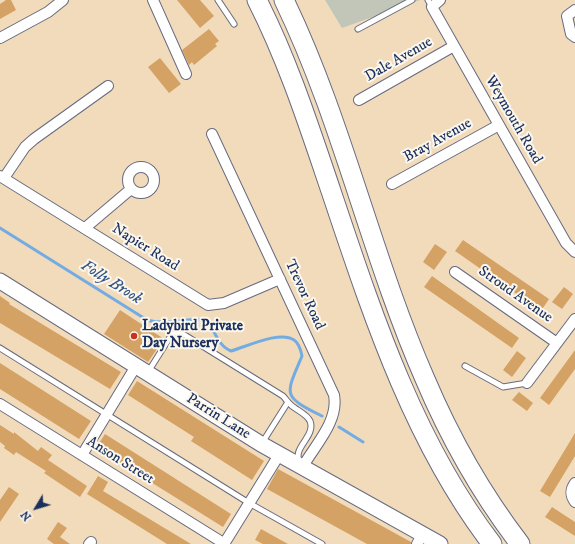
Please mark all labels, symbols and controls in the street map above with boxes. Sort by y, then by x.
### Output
street label: Dale Avenue [362,34,436,86]
street label: Weymouth Road [480,73,546,167]
street label: Bray Avenue [401,115,475,167]
street label: Napier Road [108,220,182,276]
water label: Folly Brook [77,257,145,309]
street label: Trevor Road [280,257,328,333]
street label: Stroud Avenue [474,263,556,327]
place label: Ladybird Private Day Nursery [142,318,243,353]
marker: Ladybird Private Day Nursery [129,331,139,341]
street label: Parrin Lane [183,390,253,444]
street label: Anson Street [83,433,157,489]
north arrow [16,488,56,528]
text: N [18,508,35,523]

